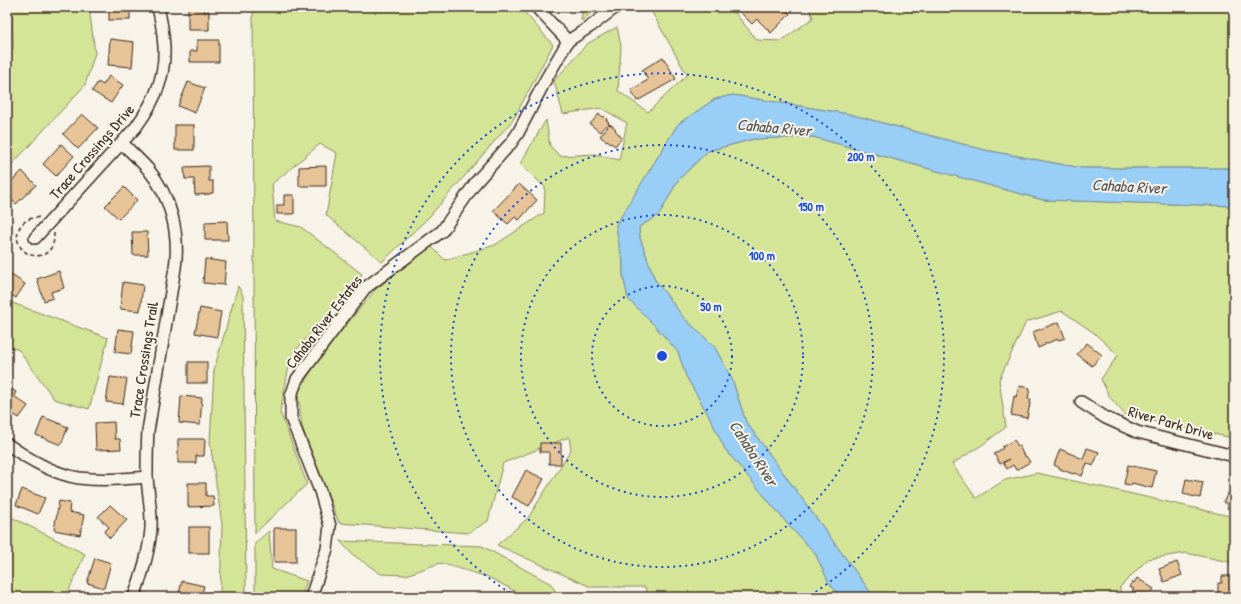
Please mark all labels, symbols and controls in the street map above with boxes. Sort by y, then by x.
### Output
street label: Trace Crossings Drive [44,100,139,204]
water label: Cahaba River [736,113,814,141]
text: 200 m [847,148,875,165]
water label: Cahaba River [1091,173,1169,199]
text: 150 m [798,198,824,215]
text: 100 m [749,247,775,264]
street label: Cahaba River Estates [280,270,367,373]
text: 50 m [700,298,722,315]
street label: Trace Crossings Trail [124,300,163,420]
centre of rings [655,349,669,363]
street label: River Park Drive [1126,400,1216,445]
water label: Cahaba River [725,416,784,492]

